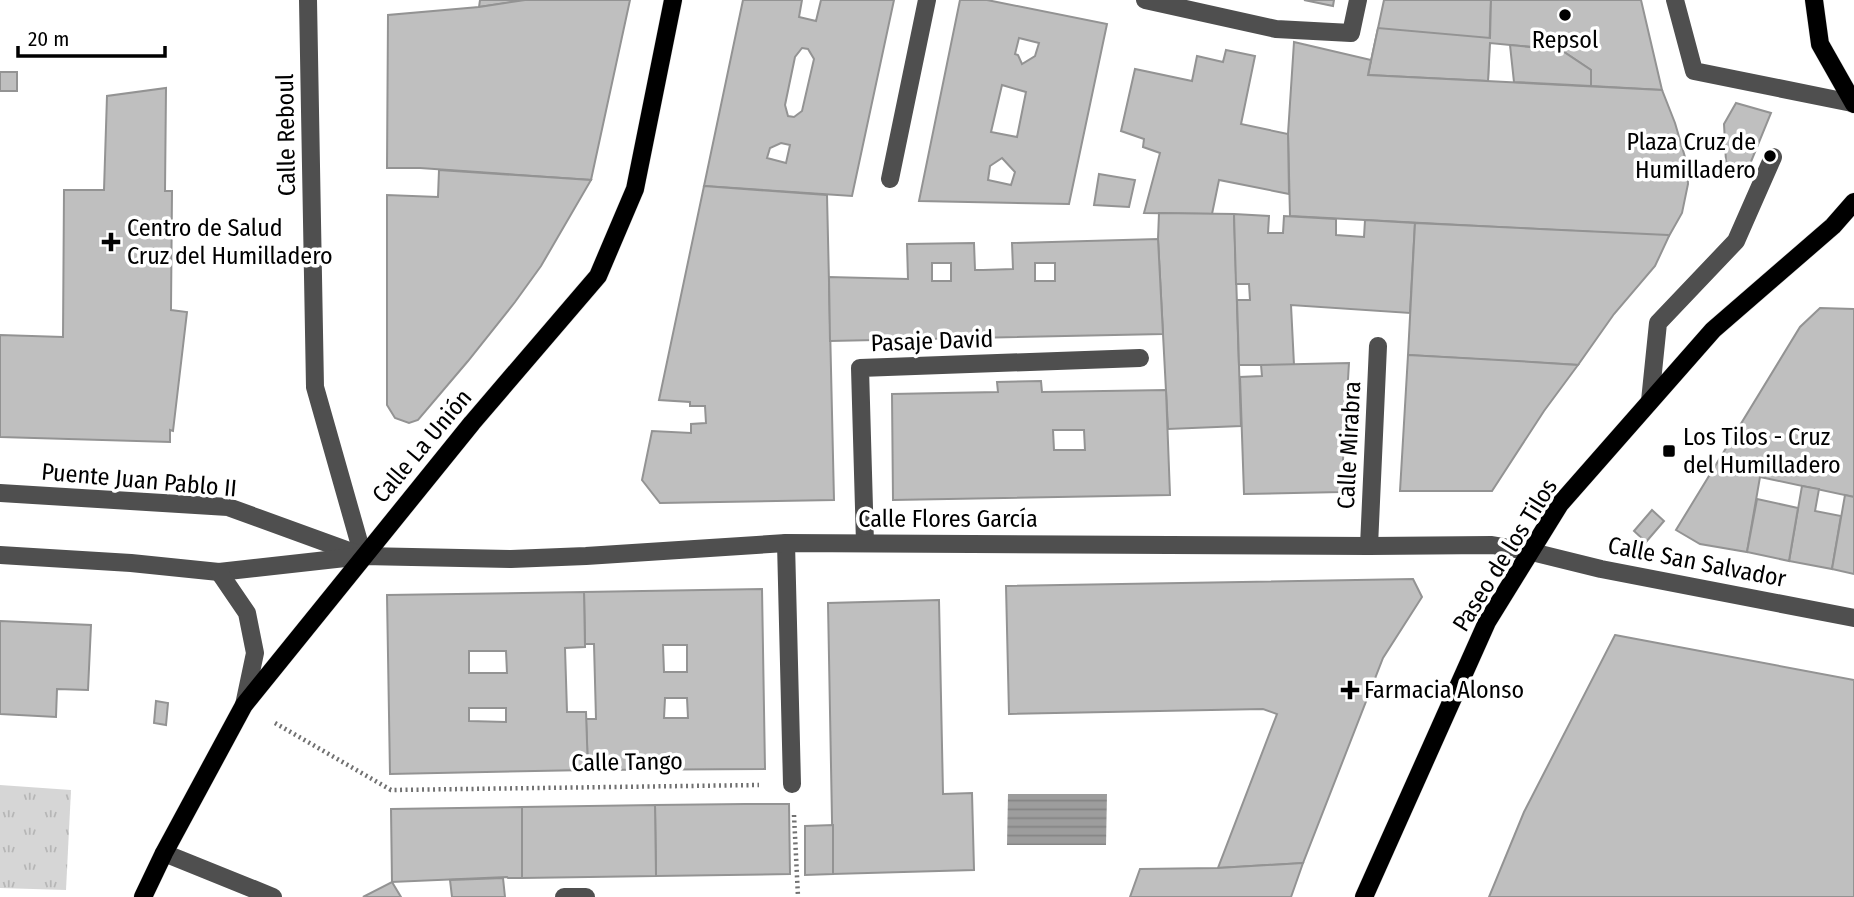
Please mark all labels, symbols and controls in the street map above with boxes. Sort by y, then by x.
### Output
marker: Repsol [1557,7,1573,23]
scale bar [18,14,164,58]
text: 20 m [28,26,69,52]
place label: Repsol [1532,26,1598,54]
street label: Calle Reboul [271,74,301,196]
place label: Plaza Cruz de Humilladero [1627,128,1756,184]
marker: Plaza Cruz de Humilladero [1762,148,1778,164]
place label: Centro de Salud Cruz del Humilladero [127,214,333,270]
marker: Centro de Salud Cruz del Humilladero [101,232,121,252]
street label: Pasaje David [870,325,994,357]
street label: Calle Mirabra [1332,380,1366,510]
street label: Calle La Unión [366,384,478,508]
place label: Los Tilos - Cruz del Humilladero [1683,423,1841,479]
marker: Los Tilos - Cruz del Humilladero [1661,443,1677,459]
street label: Puente Juan Pablo II [40,458,238,502]
street label: Paseo de los Tilos [1447,474,1563,636]
street label: Calle Flores García [858,505,1038,533]
street label: Calle San Salvador [1606,531,1789,593]
place label: Farmacia Alonso [1364,676,1524,704]
marker: Farmacia Alonso [1342,682,1358,698]
street label: Calle Tango [571,747,683,777]

